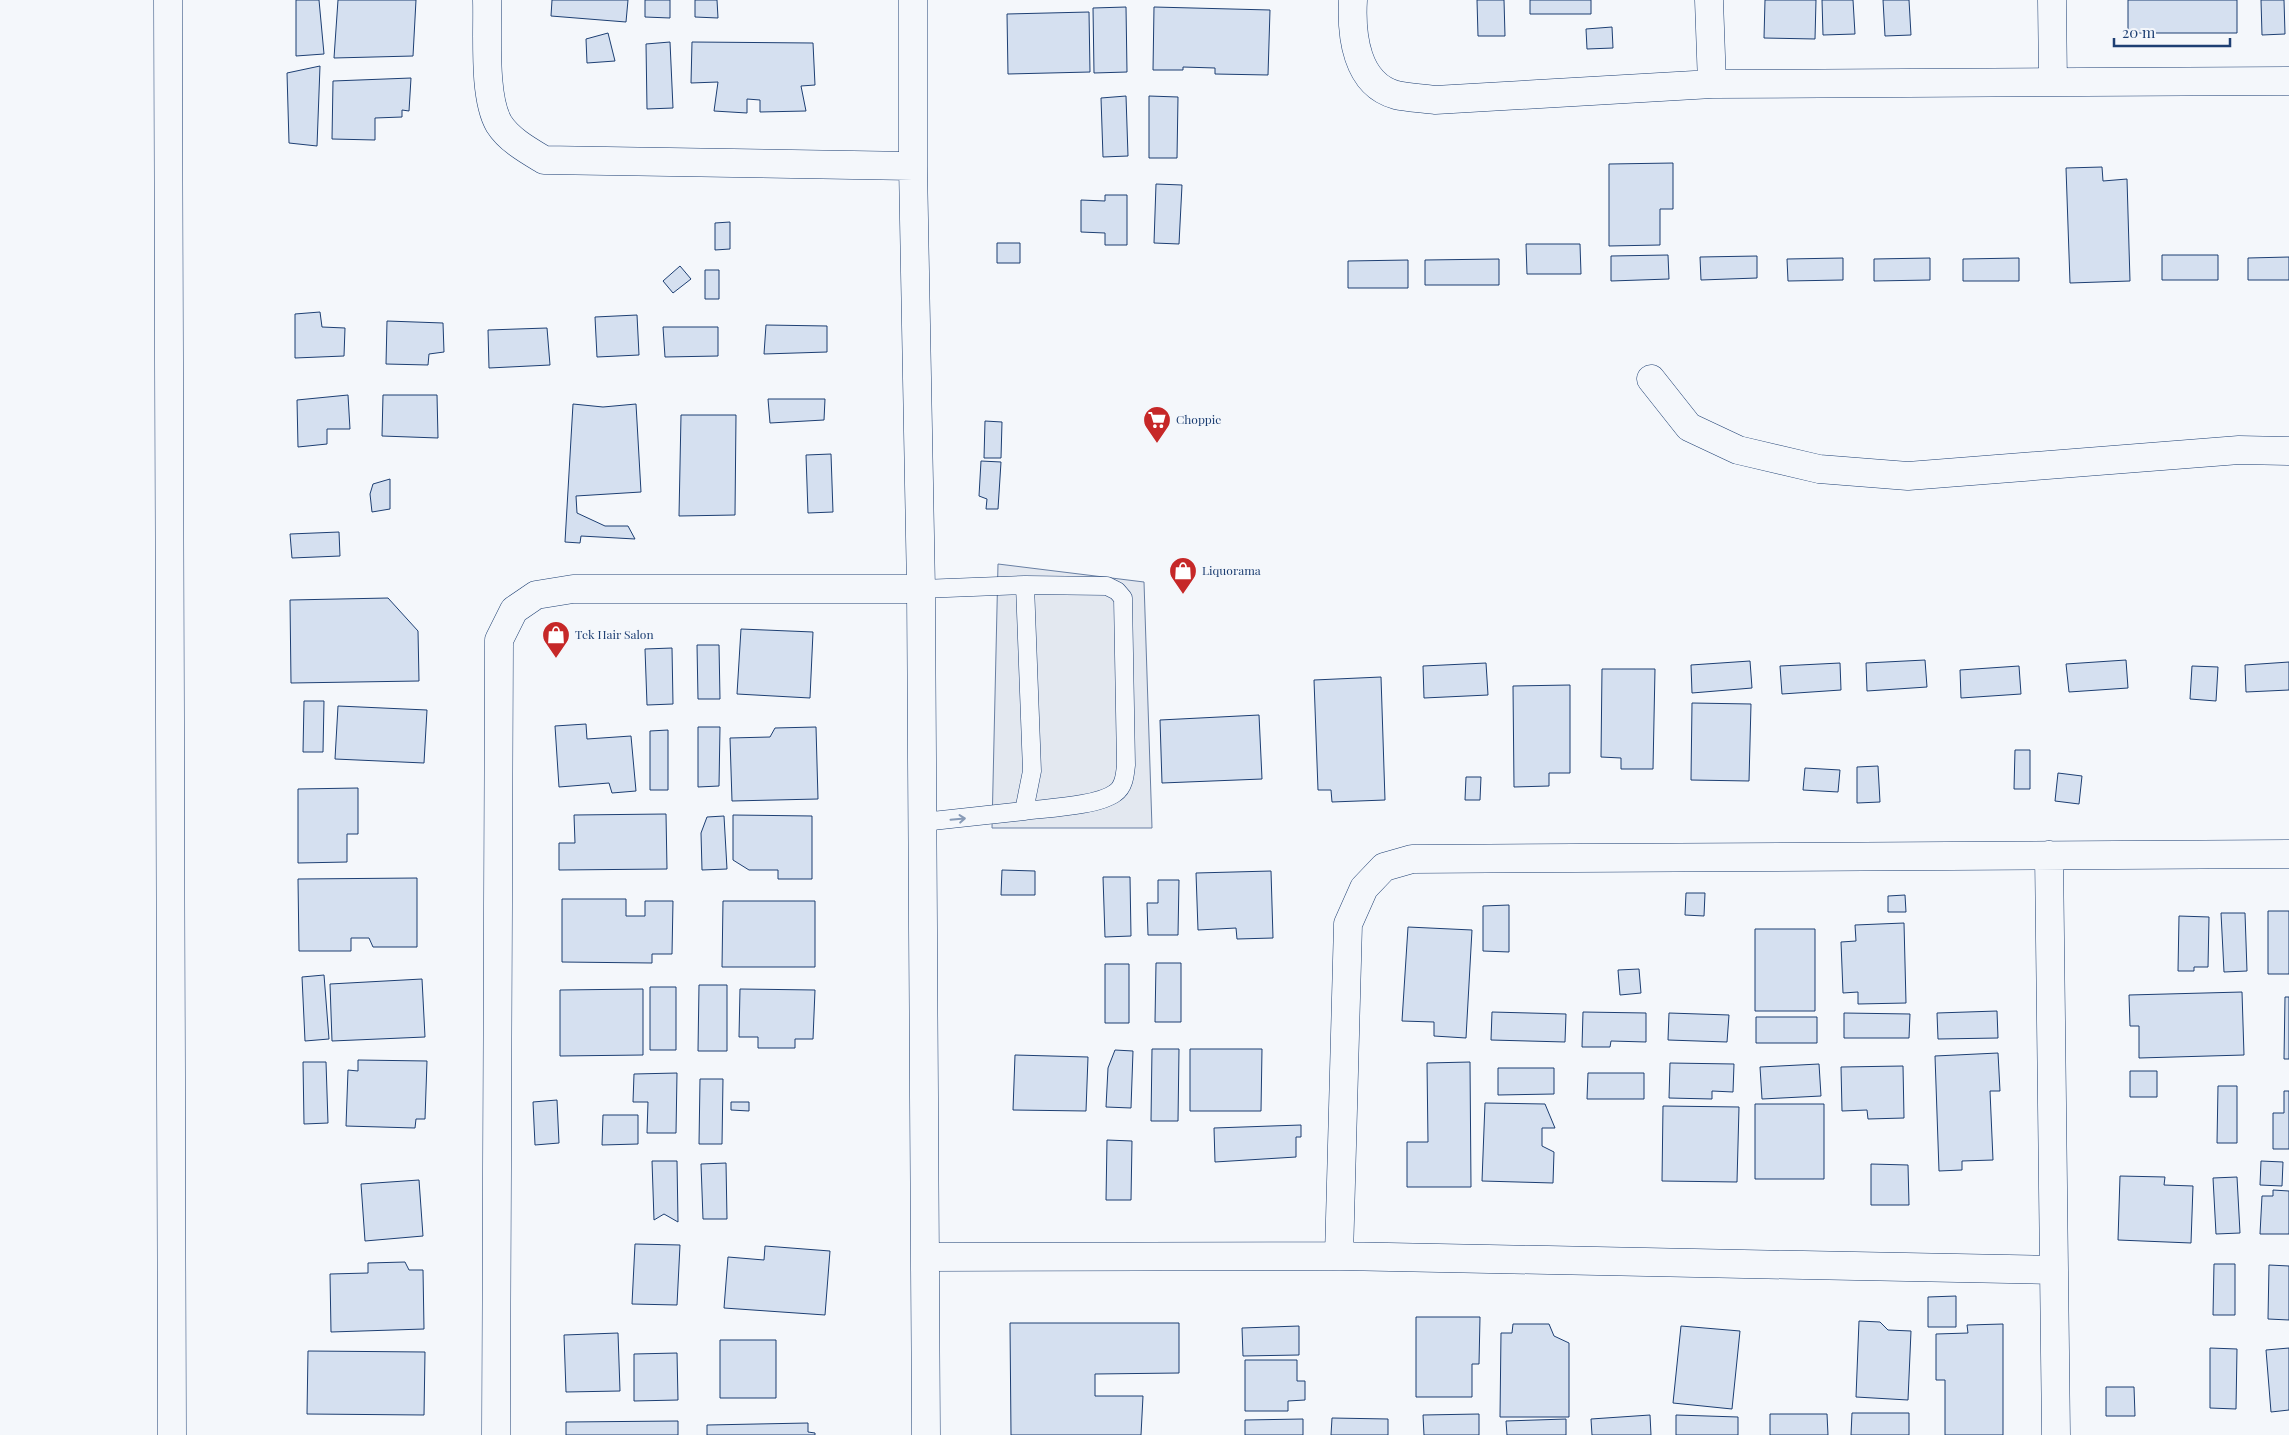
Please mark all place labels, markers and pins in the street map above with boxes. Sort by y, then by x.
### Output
supermarket icon: Choppie [1142,405,1172,444]
place label: Choppie [1176,411,1221,427]
shop icon: Liquorama [1168,556,1198,595]
place label: Liquorama [1202,562,1261,578]
shop icon: Tek Hair Salon [541,620,571,659]
place label: Tek Hair Salon [575,626,654,642]

